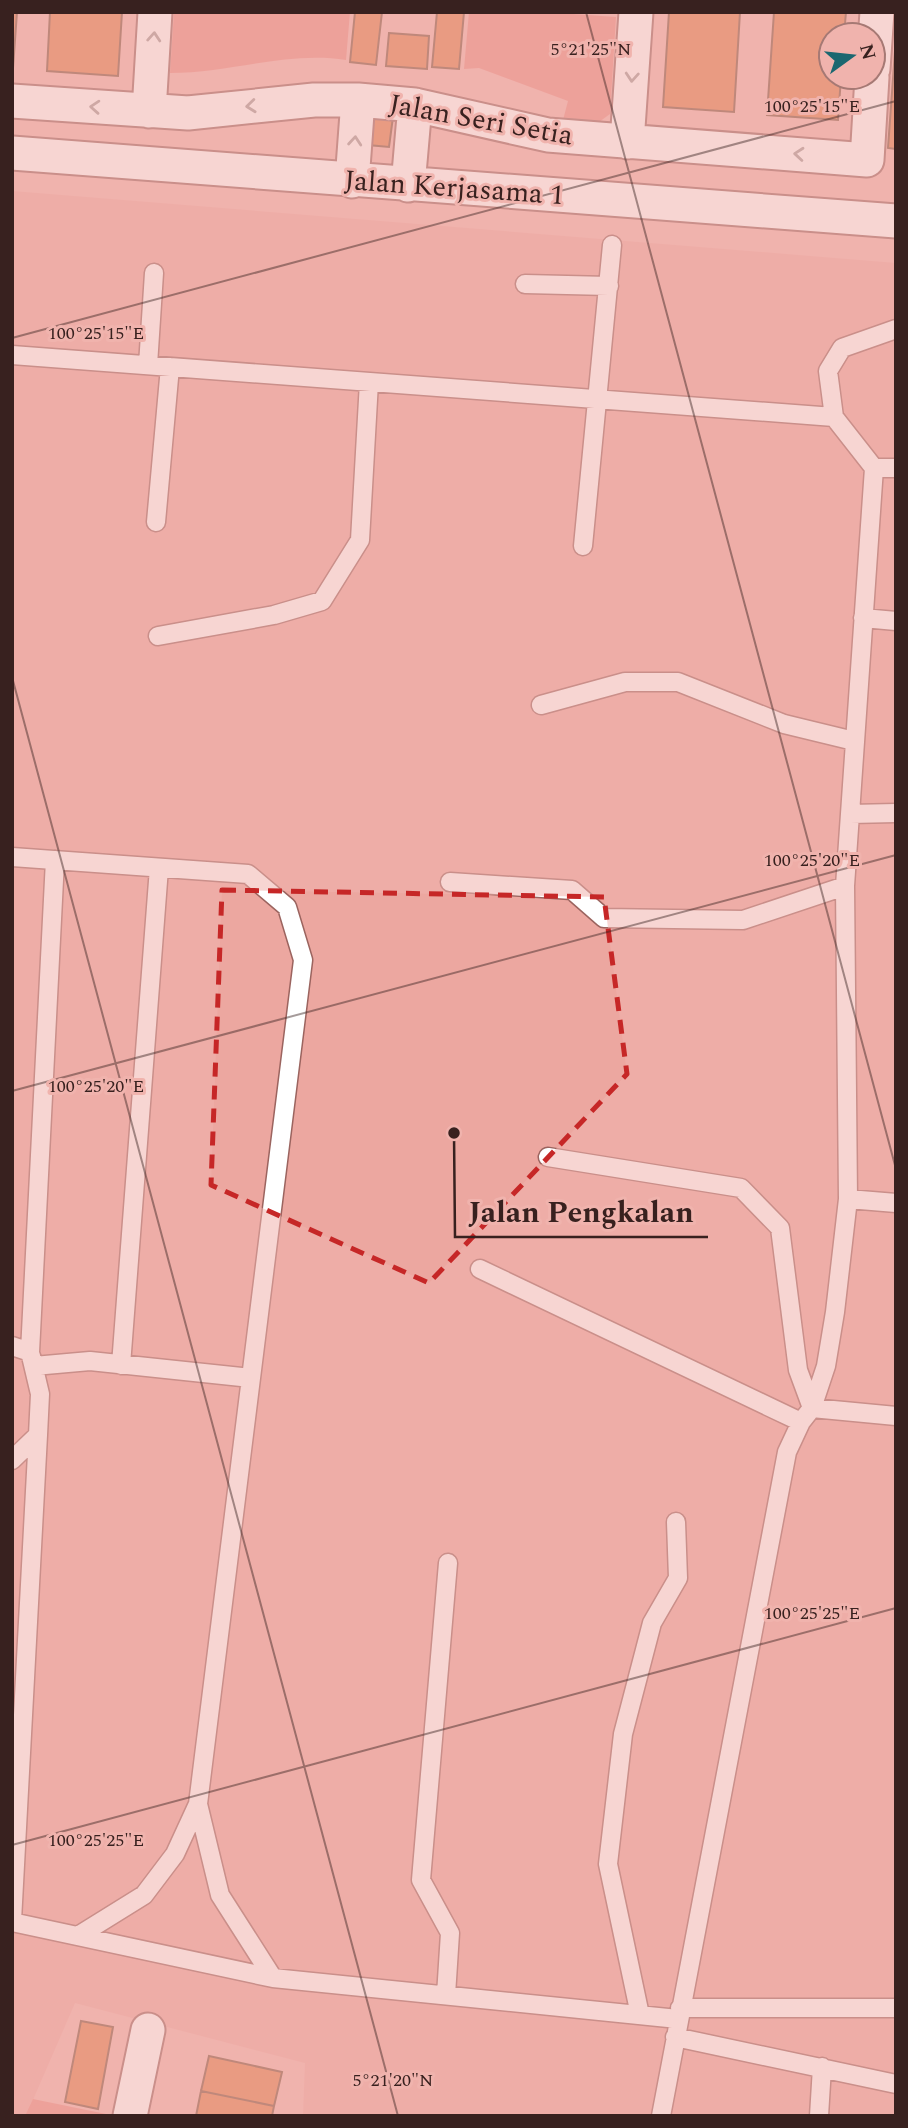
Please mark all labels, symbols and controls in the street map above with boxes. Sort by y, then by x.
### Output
north arrow [817,21,887,91]
one-way arrow [146,31,161,42]
text: 5°21'25"N [551,36,631,63]
text: N [851,41,883,63]
one-way arrow [625,72,640,83]
street label: Jalan Seri Setia [386,83,577,157]
text: 100°25'15"E [764,93,860,120]
one-way arrow [245,99,257,114]
one-way arrow [89,100,100,115]
one-way arrow [347,135,362,146]
one-way arrow [793,147,804,162]
street label: Jalan Kerjasama 1 [343,159,565,217]
text: 100°25'15"E [48,320,144,347]
text: 100°25'20"E [764,847,860,874]
text: 100°25'20"E [48,1073,144,1100]
callout: Jalan Pengkalan [455,1186,708,1237]
text: Jalan Pengkalan [468,1190,694,1236]
text: 100°25'25"E [764,1600,860,1627]
text: 100°25'25"E [48,1827,144,1854]
text: 5°21'20"N [353,2067,433,2094]

